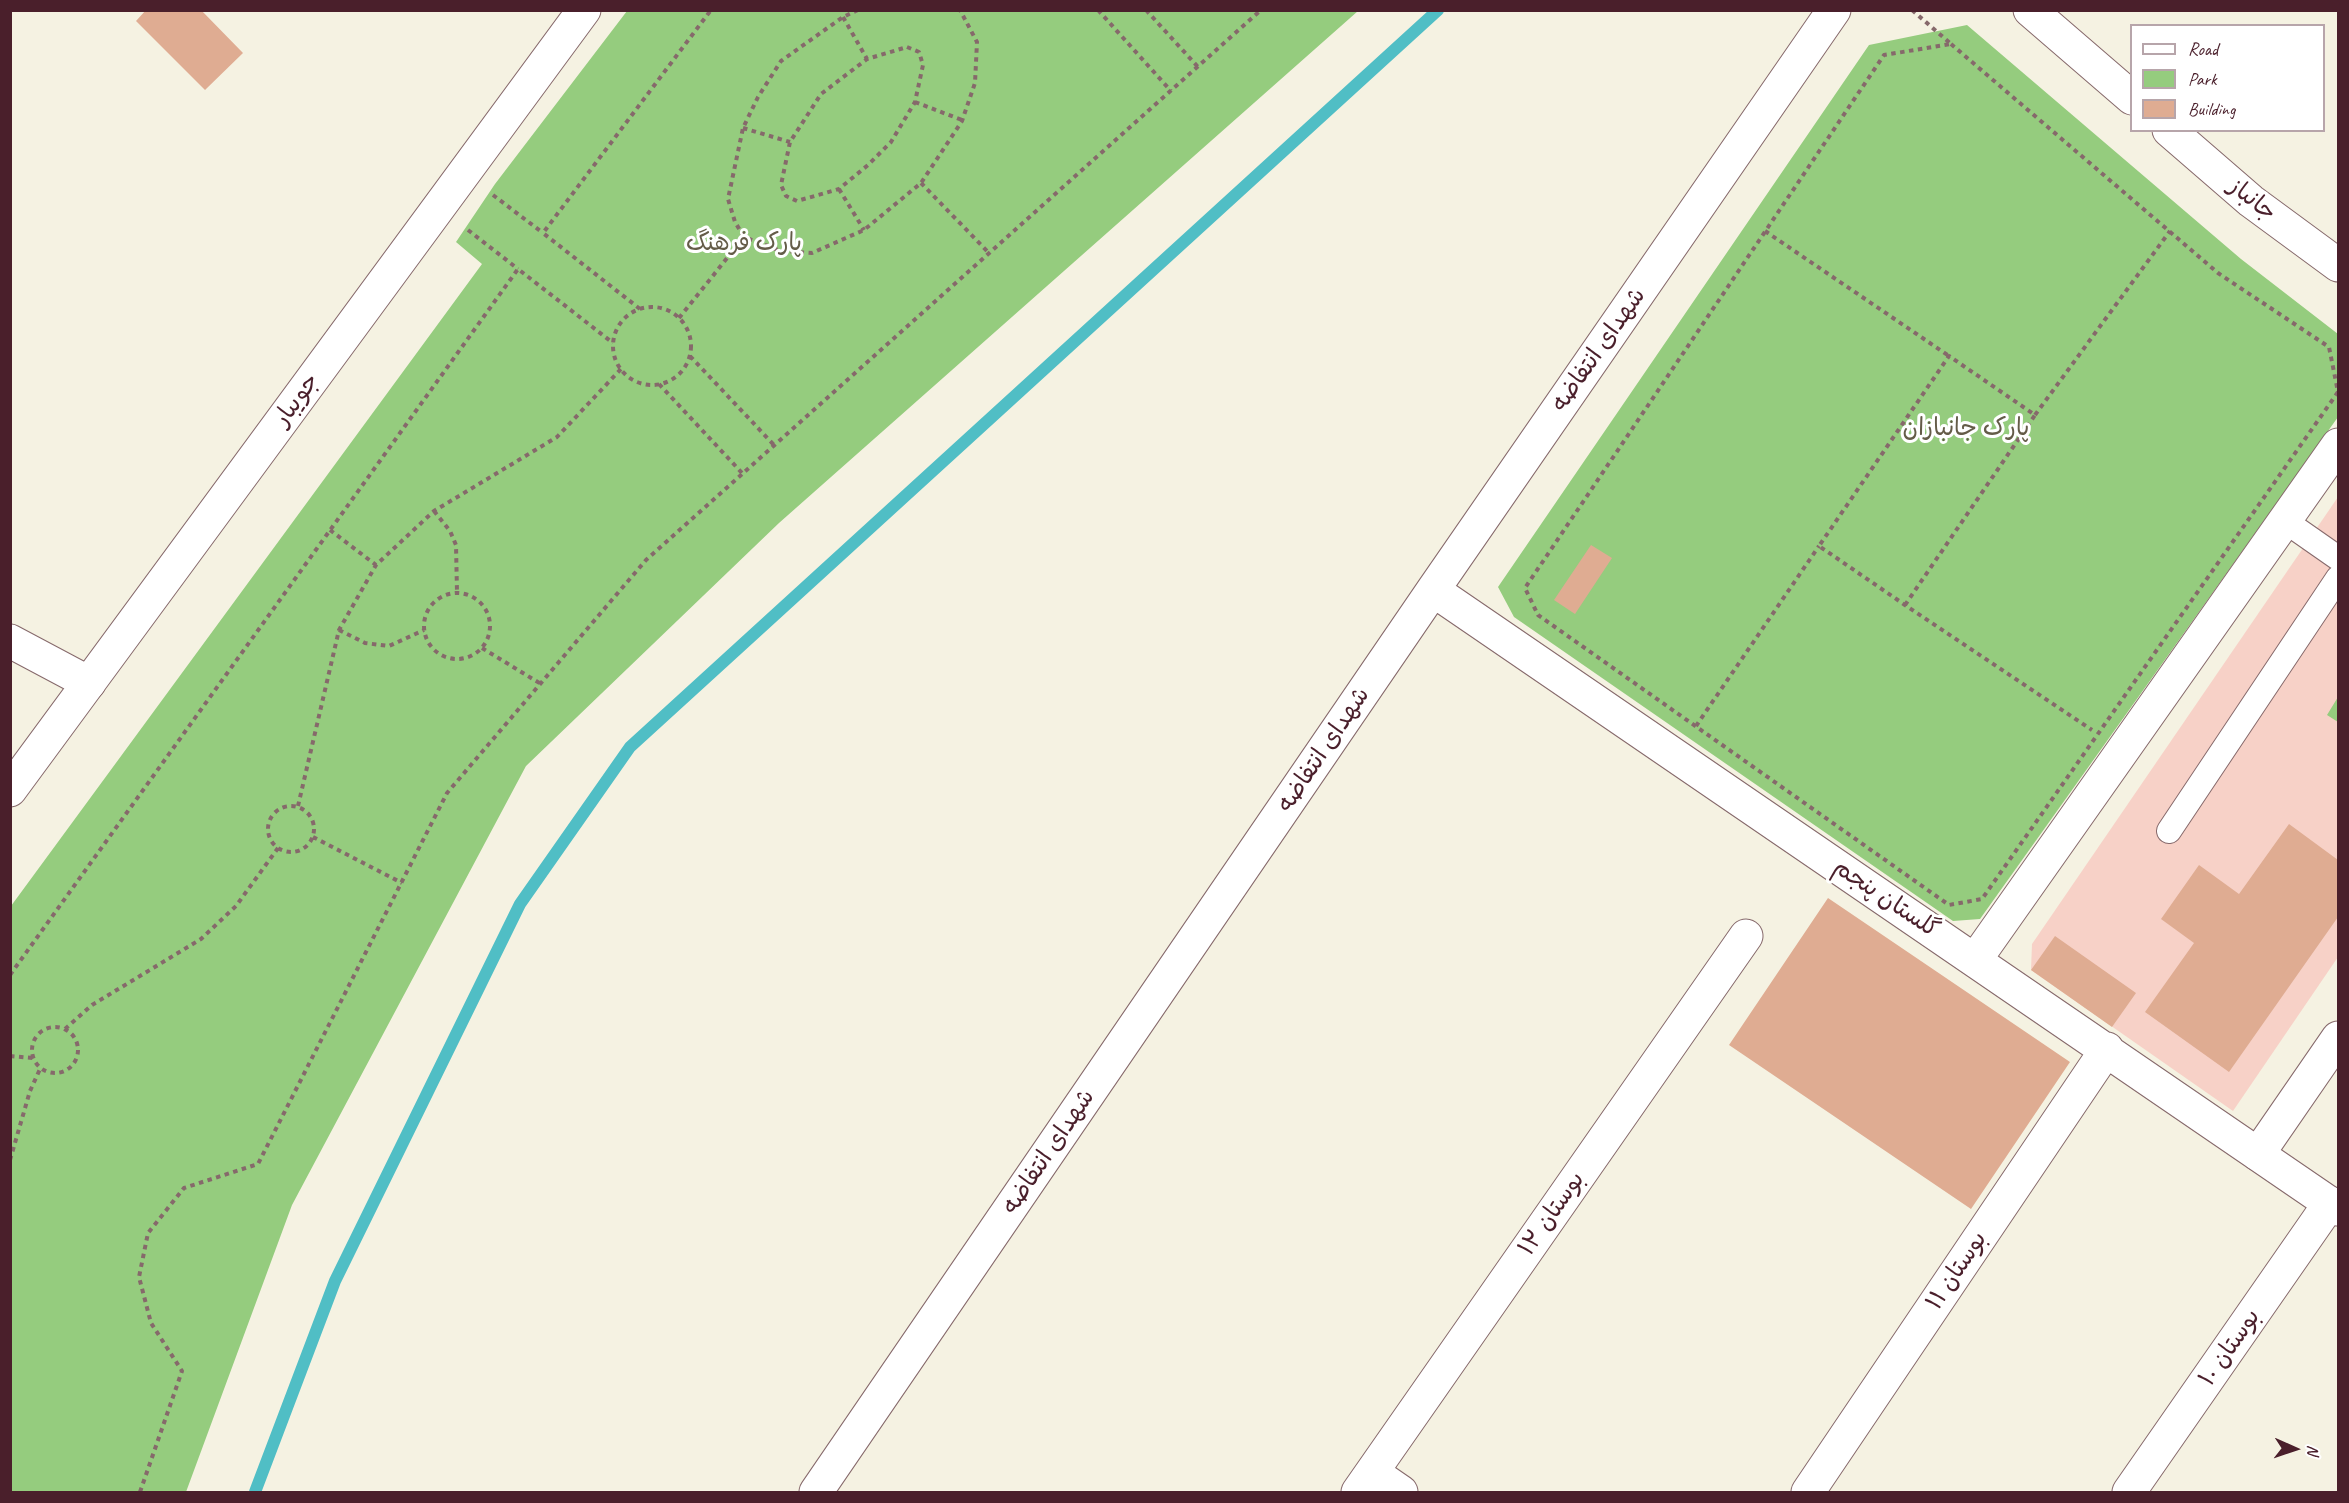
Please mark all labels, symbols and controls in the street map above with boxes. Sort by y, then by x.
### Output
legend [2130,24,2325,132]
text: Road [2188,38,2218,60]
text: Park [2188,68,2217,90]
text: Building [2188,98,2235,120]
street label: جانباز [2222,172,2282,228]
park label: پارک فرهنگ [686,230,802,258]
street label: شهدای انتفاضه [1546,283,1652,417]
street label: جویبار [268,368,326,432]
park label: پارک جانبازان [1903,415,2029,443]
street label: شهدای انتفاضه [1272,682,1376,818]
street label: گلستان پنجم [1828,853,1944,945]
street label: شهدای انتفاضه [997,1084,1101,1220]
street label: بوستان ۱۲ [1513,1166,1591,1262]
street label: بوستان ۱۱ [1920,1226,1994,1316]
street label: بوستان ۱۰ [2193,1304,2267,1392]
north arrow [2265,1419,2325,1479]
text: N [2303,1444,2323,1455]

